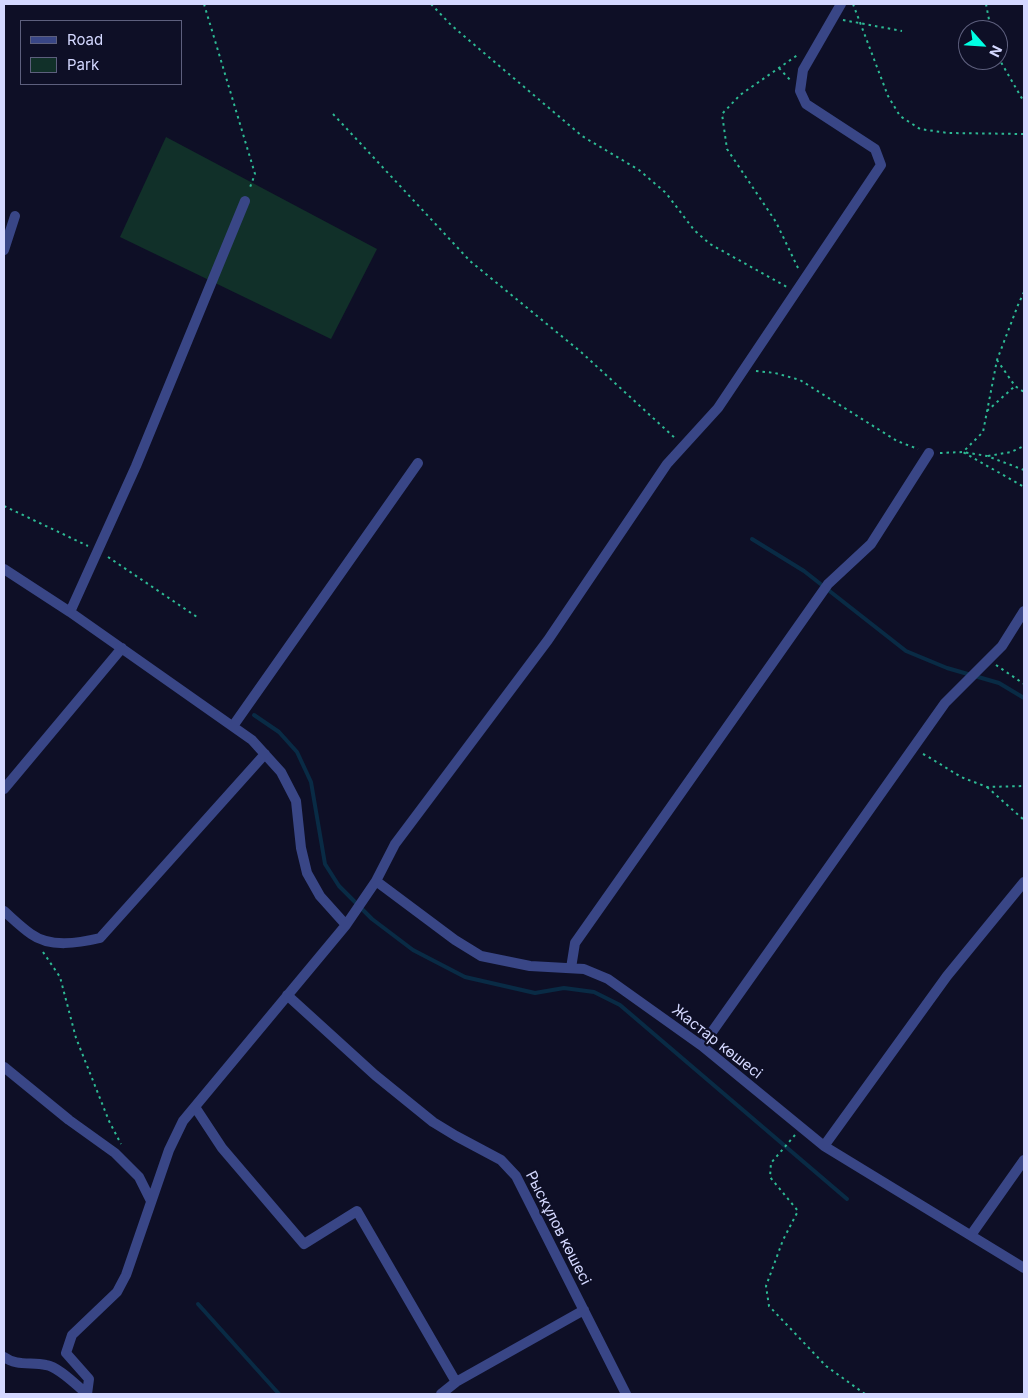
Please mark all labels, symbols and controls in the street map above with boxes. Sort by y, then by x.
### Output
legend [20,20,182,85]
north arrow [958,20,1008,70]
text: Road [67,30,103,49]
text: N [986,43,1006,60]
text: Park [67,55,99,74]
street label: Жастар көшесі [668,1001,766,1083]
street label: Рыскұлов көшесі [522,1168,594,1288]

